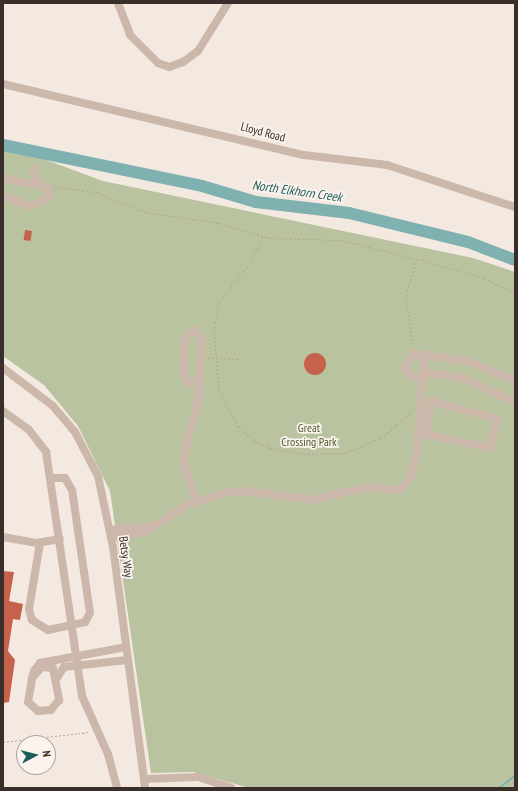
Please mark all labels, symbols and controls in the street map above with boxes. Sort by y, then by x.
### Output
street label: Lloyd Road [239,119,287,145]
water label: North Elkhorn Creek [251,178,343,206]
park label: Great Crossing Park [281,421,337,449]
street label: Betsy Way [116,535,136,579]
north arrow [16,735,56,775]
text: N [40,750,54,757]

